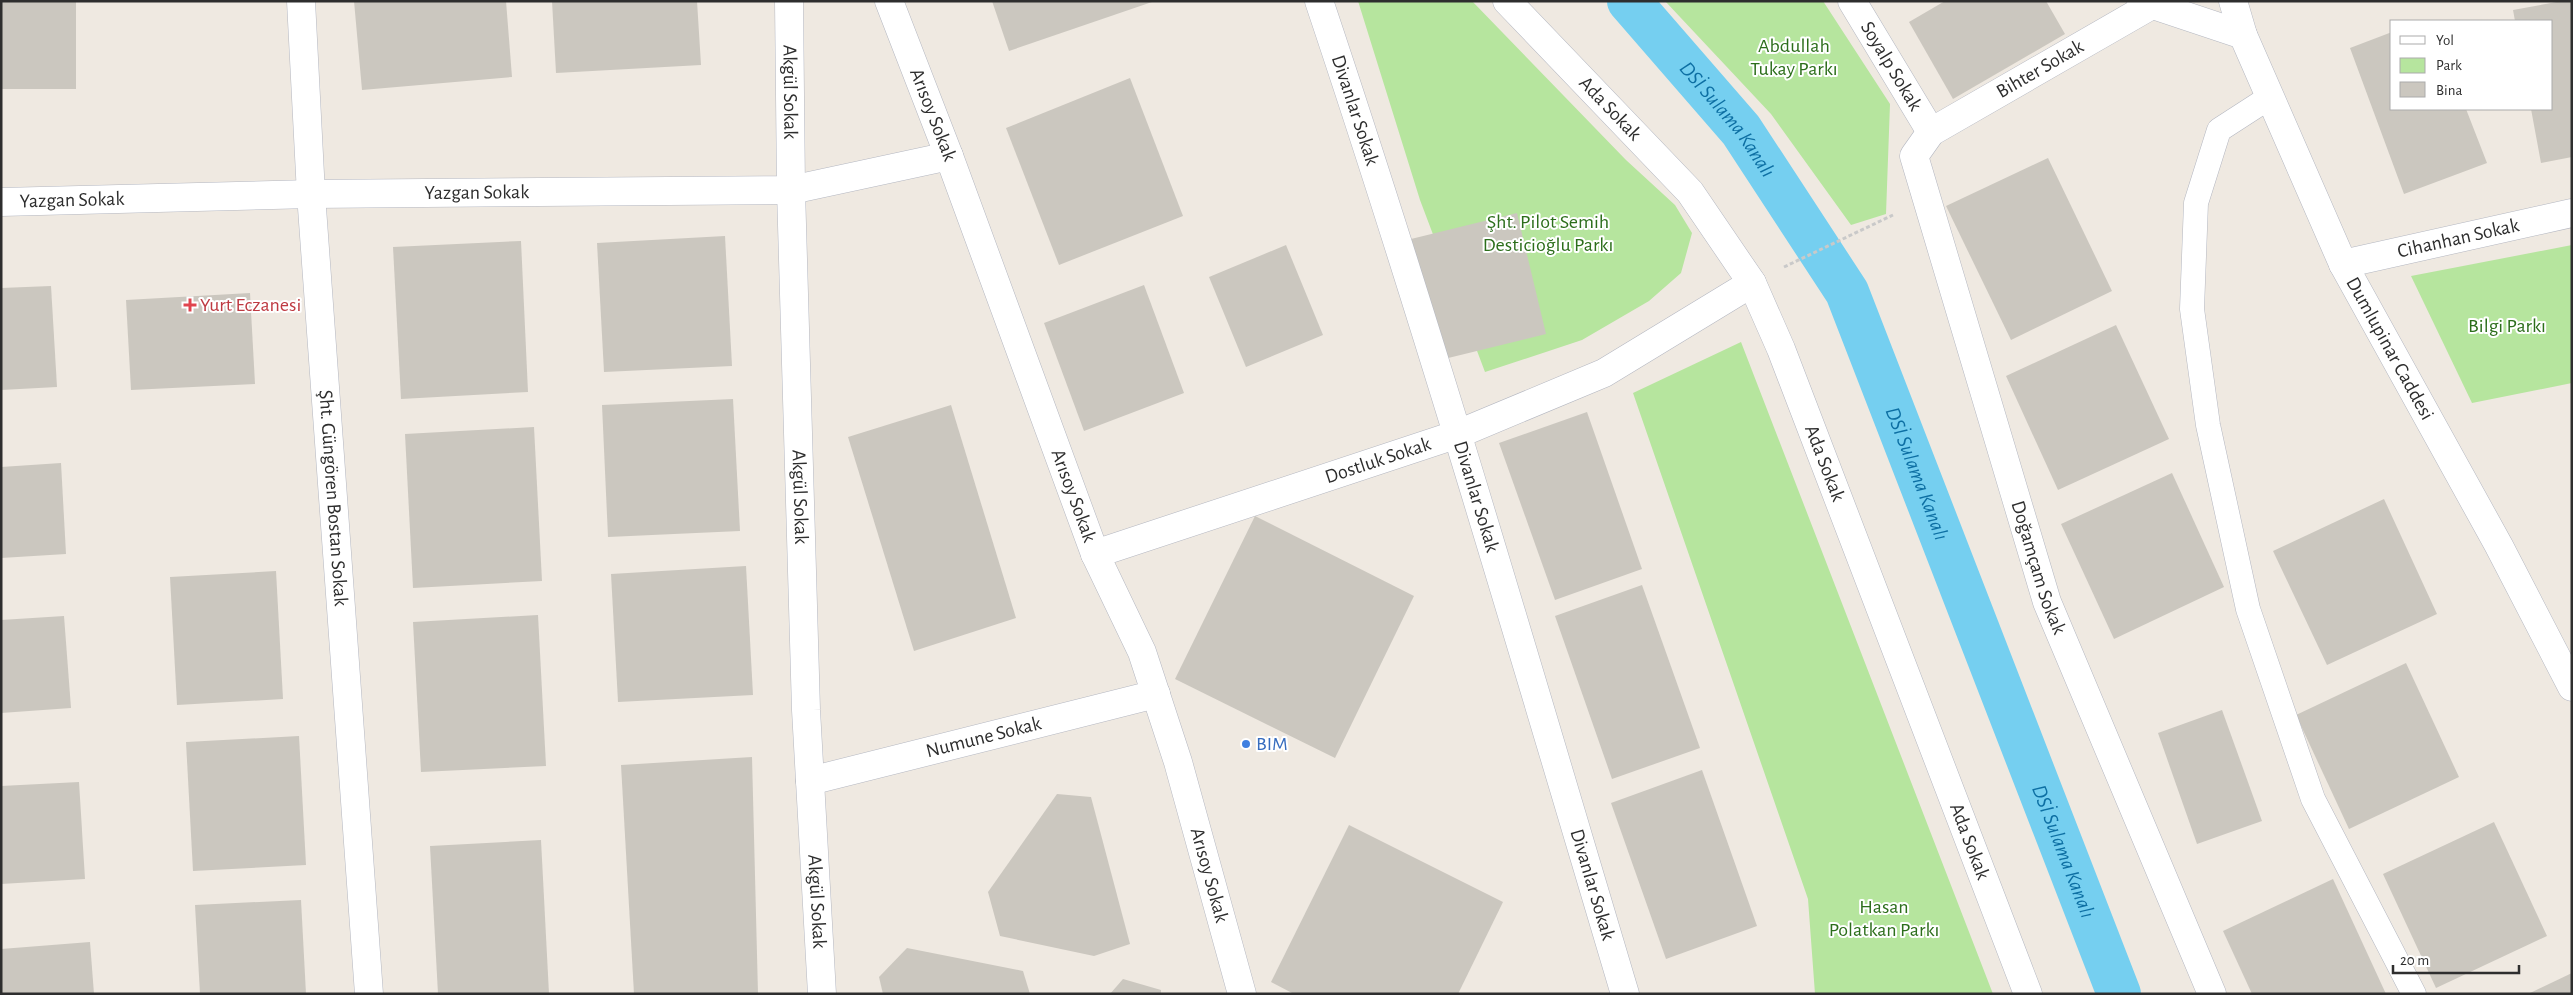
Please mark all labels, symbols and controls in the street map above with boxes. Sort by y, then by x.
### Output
street label: Soyalp Sokak [1857,18,1926,114]
legend [2390,20,2553,110]
text: Yol [2436,33,2454,48]
park label: Abdullah Tukay Parkı [1750,36,1838,79]
street label: Bihter Sokak [1993,36,2087,102]
street label: Akgül Sokak [779,45,800,139]
street label: Divanlar Sokak [1328,52,1382,168]
water label: DSİ Sulama Kanalı [1676,57,1779,181]
text: Park [2436,58,2462,73]
street label: Arısoy Sokak [906,66,960,164]
street label: Ada Sokak [1575,73,1645,144]
text: Bina [2436,83,2462,98]
street label: Yazgan Sokak [424,182,529,203]
street label: Yazgan Sokak [19,189,125,212]
park label: Şht. Pilot Semih Desticioğlu Parkı [1483,212,1613,255]
street label: Cihanhan Sokak [2395,215,2521,262]
street label: Dumlupinar Caddesi [2342,274,2437,424]
place label: Yurt Eczanesi [200,295,301,315]
marker: Yurt Eczanesi [184,299,196,311]
park label: Bilgi Parkı [2468,316,2546,336]
street label: Şht. Güngören Bostan Sokak [315,389,351,607]
water label: DSİ Sulama Kanalı [1882,404,1953,543]
street label: Ada Sokak [1801,422,1848,504]
street label: Dostluk Sokak [1323,434,1433,487]
street label: Divanlar Sokak [1450,439,1503,555]
street label: Arısoy Sokak [1047,446,1100,545]
street label: Akgül Sokak [788,449,811,544]
street label: Doğamçam Sokak [2007,498,2069,637]
street label: Numune Sokak [924,713,1043,761]
place label: BIM [1256,734,1288,754]
marker: BIM [1240,738,1252,750]
water label: DSİ Sulama Kanalı [2028,782,2099,920]
street label: Ada Sokak [1946,800,1993,882]
street label: Arısoy Sokak [1187,826,1232,925]
street label: Divanlar Sokak [1566,827,1618,943]
street label: Akgül Sokak [804,854,829,949]
park label: Hasan Polatkan Parkı [1829,897,1939,940]
scale bar [2393,942,2519,974]
text: 20 m [2400,953,2429,968]

